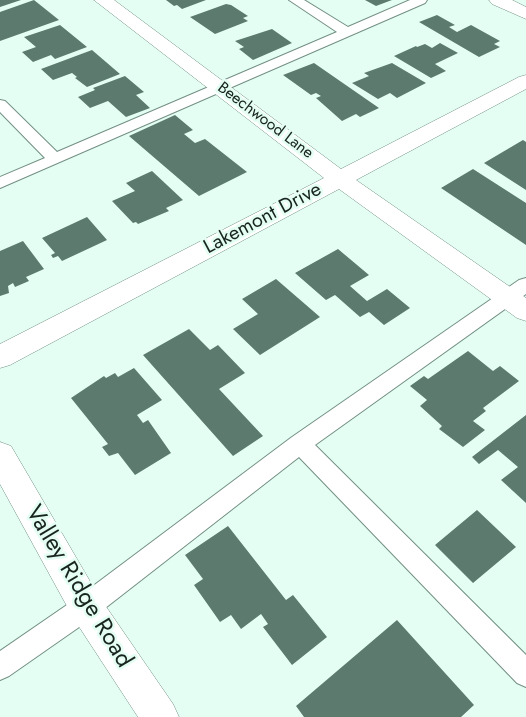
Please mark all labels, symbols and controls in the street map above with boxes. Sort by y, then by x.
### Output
street label: Beechwood Lane [213,79,317,163]
street label: Lakemont Drive [200,178,326,260]
street label: Valley Ridge Road [18,501,138,673]

